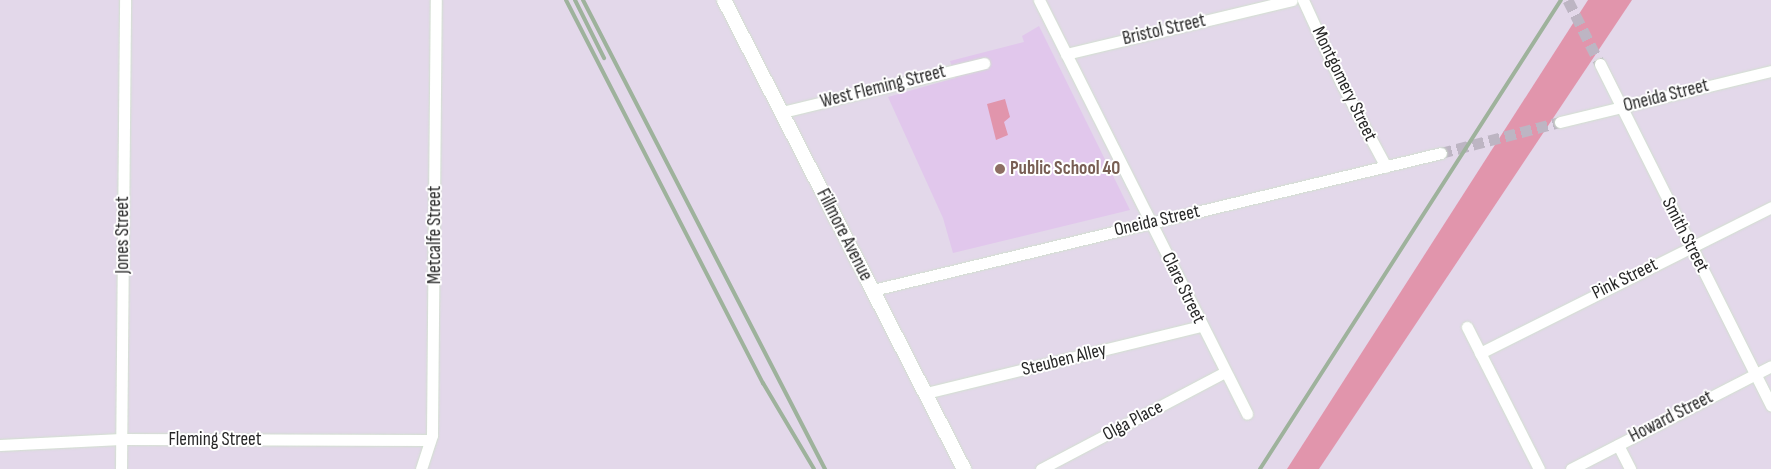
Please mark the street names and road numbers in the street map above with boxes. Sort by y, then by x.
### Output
street label: Bristol Street [1120,9,1208,51]
street label: Montgomery Street [1306,23,1382,145]
street label: West Fleming Street [818,60,948,114]
street label: Oneida Street [1621,74,1711,118]
street label: Fillmore Avenue [811,185,877,285]
street label: Metcalfe Street [424,186,446,284]
street label: Smith Street [1656,194,1714,276]
street label: Jones Street [112,196,134,274]
street label: Oneida Street [1112,200,1202,242]
street label: Clare Street [1156,249,1210,327]
street label: Pink Street [1589,253,1661,305]
street label: Steuben Alley [1019,338,1109,382]
street label: Howard Street [1625,386,1717,448]
street label: Olga Place [1099,396,1167,446]
street label: Fleming Street [169,429,261,451]

